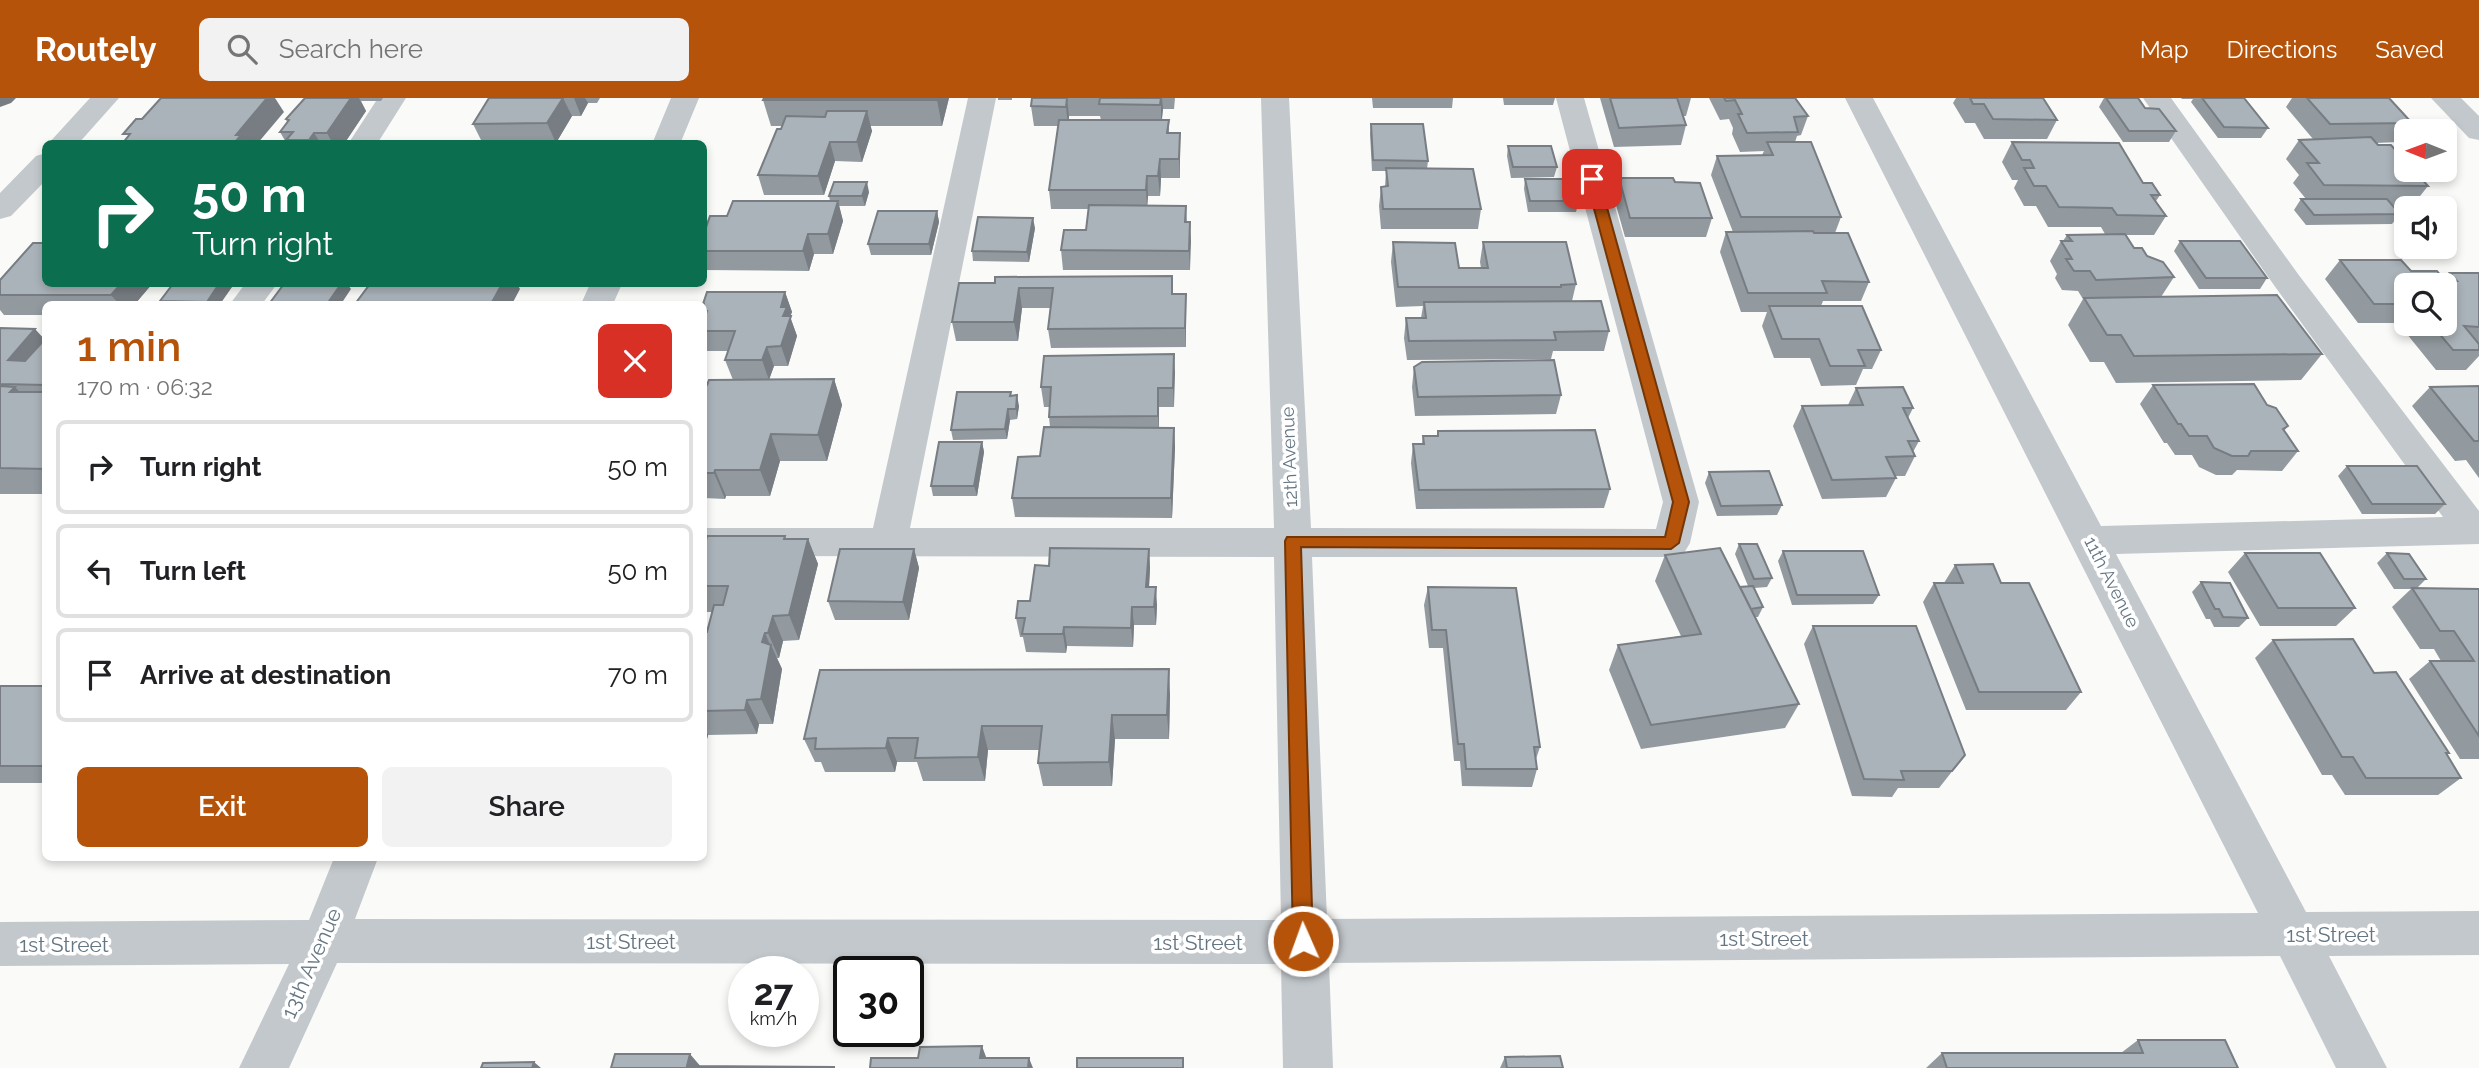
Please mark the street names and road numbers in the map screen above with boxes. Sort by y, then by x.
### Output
street label: 12th Avenue [1277,406,1301,508]
street label: 11th Avenue [2080,533,2144,631]
street label: 13th Avenue [276,904,346,1022]
street label: 1st Street [2286,922,2376,947]
street label: 1st Street [1719,926,1809,951]
street label: 1st Street [586,929,676,954]
street label: 1st Street [1153,930,1243,955]
street label: 1st Street [19,932,109,957]

